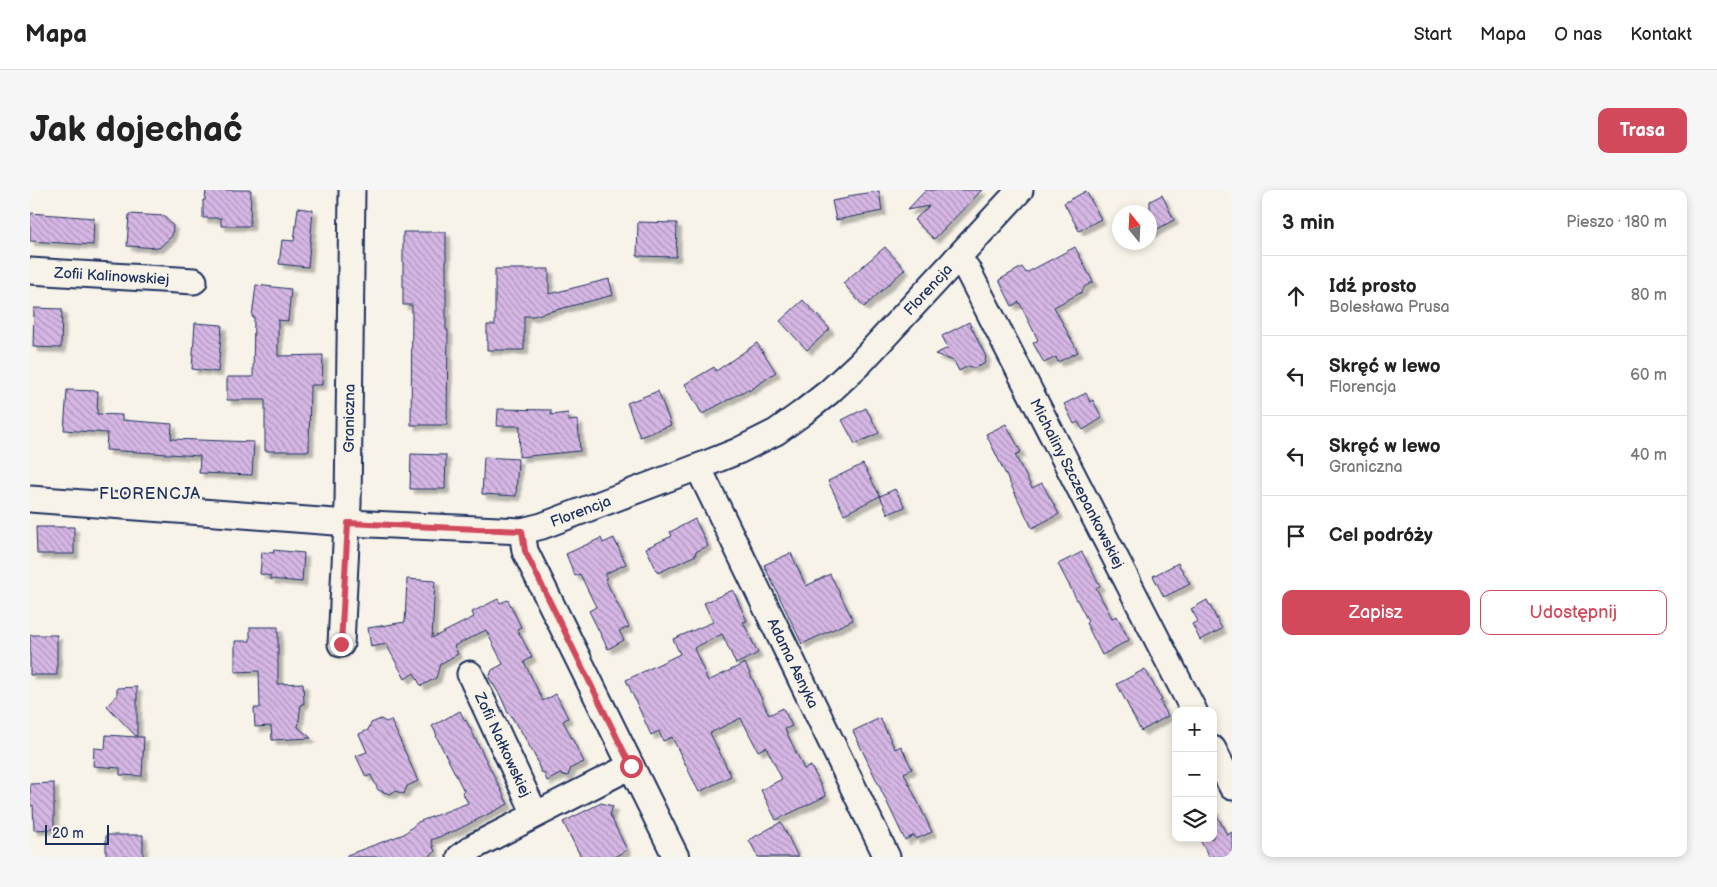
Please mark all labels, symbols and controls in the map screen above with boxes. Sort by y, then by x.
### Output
text: Mapa [25,20,87,49]
text: Start [1414,24,1452,45]
text: Mapa [1480,24,1526,45]
text: O nas [1554,24,1602,45]
text: Kontakt [1630,24,1692,45]
button: Trasa [1598,108,1687,153]
text: Jak dojechać [30,109,243,152]
north arrow [1112,205,1157,250]
text: 3 min [1282,210,1335,235]
text: Pieszo · 180 m [1566,213,1667,232]
street label: Florencja [900,260,956,319]
street label: Zofii Kalinowskiej [53,263,170,289]
text: Idź prosto [1329,275,1417,298]
icon: ahead [1282,282,1310,310]
text: 80 m [1631,286,1667,305]
text: Bolesława Prusa [1329,298,1450,317]
text: Skręć w lewo [1329,355,1441,378]
icon: left [1282,362,1310,390]
text: 60 m [1630,366,1667,385]
text: Florencja [1329,378,1396,397]
street label: Graniczna [339,384,359,453]
street label: Michaliny Szczepankowskiej [1026,395,1129,572]
text: Skręć w lewo [1329,435,1441,458]
icon: left [1282,442,1310,470]
text: 40 m [1630,446,1667,465]
text: Graniczna [1329,458,1403,477]
district label: FLORENCJA [99,485,201,504]
street label: Florencja [548,491,614,531]
icon: arrive [1282,522,1310,550]
text: Cel podróży [1329,524,1433,547]
button: Zapisz [1282,590,1470,635]
button: Udostępnij [1480,590,1667,635]
street label: Adama Asnyka [763,615,823,711]
route end [330,633,353,656]
street label: Zofii Nałkowskiej [470,688,535,800]
map controls [1172,707,1217,842]
button: + [1172,707,1217,752]
button: − [1172,752,1217,797]
route start [620,755,643,778]
button: layers [1172,797,1217,842]
scale bar [45,822,109,845]
text: 20 m [52,825,84,842]

